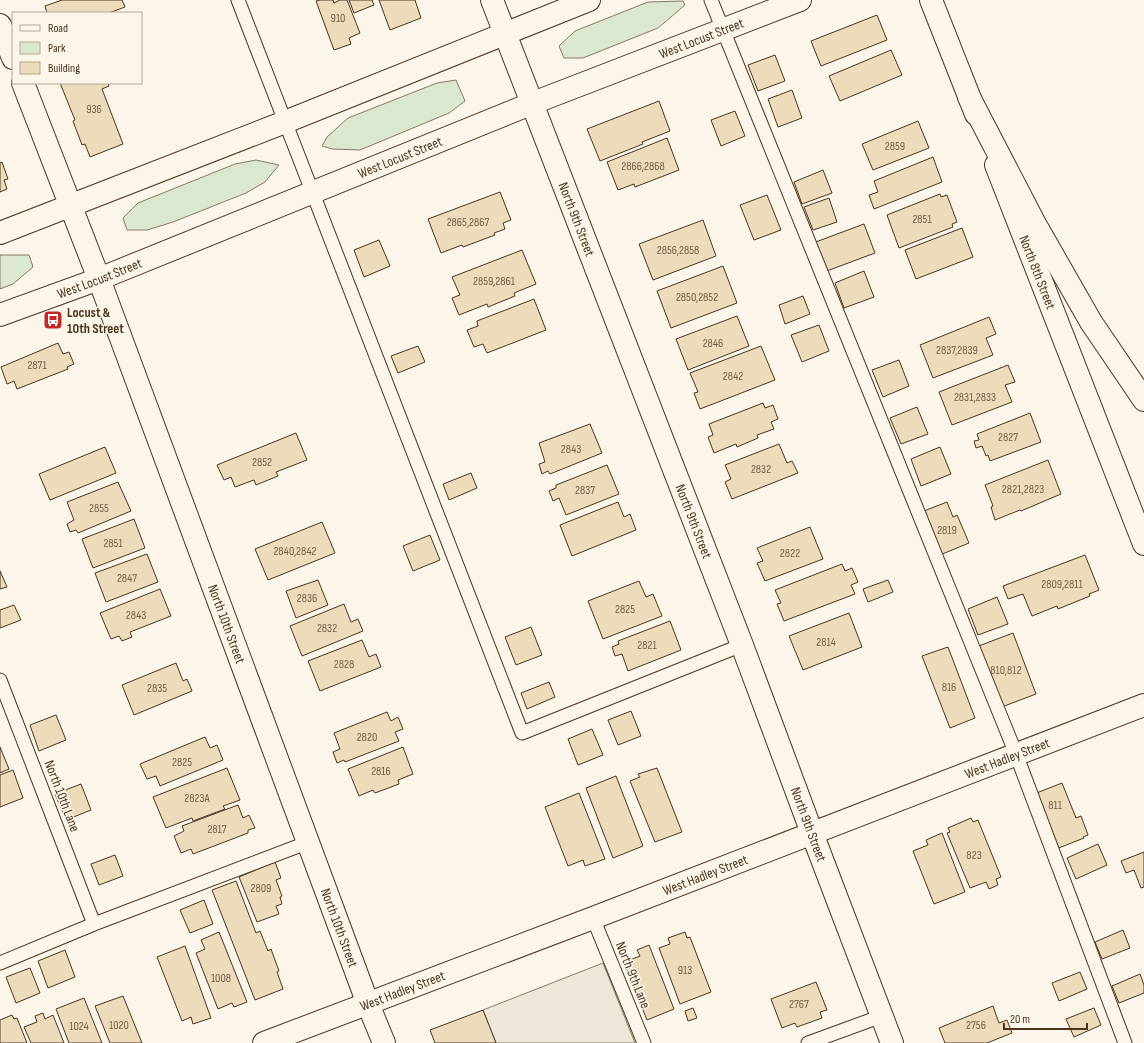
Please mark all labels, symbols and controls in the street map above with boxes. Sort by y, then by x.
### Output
house number: 910 [331,11,345,26]
legend [12,12,142,84]
street label: West Locust Street [656,14,746,62]
text: Road [48,21,68,36]
text: Park [48,41,66,56]
text: Building [48,61,80,76]
house number: 936 [86,102,102,117]
street label: West Locust Street [355,132,445,182]
house number: 2859 [885,139,905,154]
house number: 2866,2868 [621,159,665,174]
street label: North 9th Street [555,180,599,259]
house number: 2851 [912,212,932,227]
house number: 2865,2867 [447,215,490,230]
street label: North 8th Street [1016,233,1060,311]
house number: 2856,2858 [657,243,699,258]
street label: West Locust Street [55,254,144,302]
house number: 2859,2861 [473,274,516,289]
house number: 2850,2852 [676,290,718,305]
place label: Locust & 10th Street [67,304,124,337]
bus stop icon: Locust & 10th Street [42,309,64,331]
house number: 2846 [703,336,723,351]
house number: 2837,2839 [936,343,978,358]
house number: 2871 [27,358,47,373]
house number: 2842 [723,369,743,384]
house number: 2831,2833 [954,390,996,405]
house number: 2827 [998,430,1018,445]
house number: 2843 [561,442,581,457]
house number: 2852 [252,455,272,470]
house number: 2832 [751,462,771,477]
street label: North 9th Street [672,482,716,561]
house number: 2821,2823 [1002,482,1044,497]
house number: 2837 [575,483,595,498]
house number: 2855 [89,501,109,516]
house number: 2819 [937,523,957,538]
house number: 2851 [103,536,123,551]
house number: 2840,2842 [273,544,317,559]
house number: 2822 [780,546,800,561]
house number: 2847 [117,571,137,586]
house number: 2809,2811 [1041,577,1084,592]
street label: North 10th Street [205,582,249,666]
house number: 2836 [297,591,317,606]
house number: 2825 [615,602,635,617]
house number: 2843 [126,608,146,623]
house number: 2832 [317,621,337,636]
house number: 2814 [816,635,836,650]
house number: 2821 [637,638,658,653]
house number: 2828 [334,657,354,672]
house number: 810,812 [990,663,1022,678]
house number: 816 [942,680,956,695]
house number: 2835 [147,681,167,696]
house number: 2820 [357,730,377,745]
street label: West Hadley Street [962,734,1052,782]
house number: 2825 [172,755,192,770]
street label: North 10th Lane [41,758,83,834]
house number: 2816 [371,764,391,779]
street label: North 9th Street [787,785,831,864]
house number: 2823A [184,791,211,806]
house number: 811 [1048,798,1063,813]
house number: 2817 [207,822,227,837]
house number: 823 [966,848,982,863]
street label: West Hadley Street [660,851,750,899]
house number: 2809 [251,881,271,896]
street label: North 10th Street [317,886,362,969]
street label: North 9th Lane [612,939,654,1011]
house number: 913 [678,963,692,978]
street label: West Hadley Street [357,967,447,1014]
house number: 1008 [211,971,231,986]
house number: 2767 [789,997,809,1012]
scale bar [1004,1005,1087,1031]
text: 20 m [1010,1012,1030,1027]
house number: 1020 [109,1018,129,1033]
house number: 2756 [966,1018,986,1033]
house number: 1024 [69,1019,89,1034]

